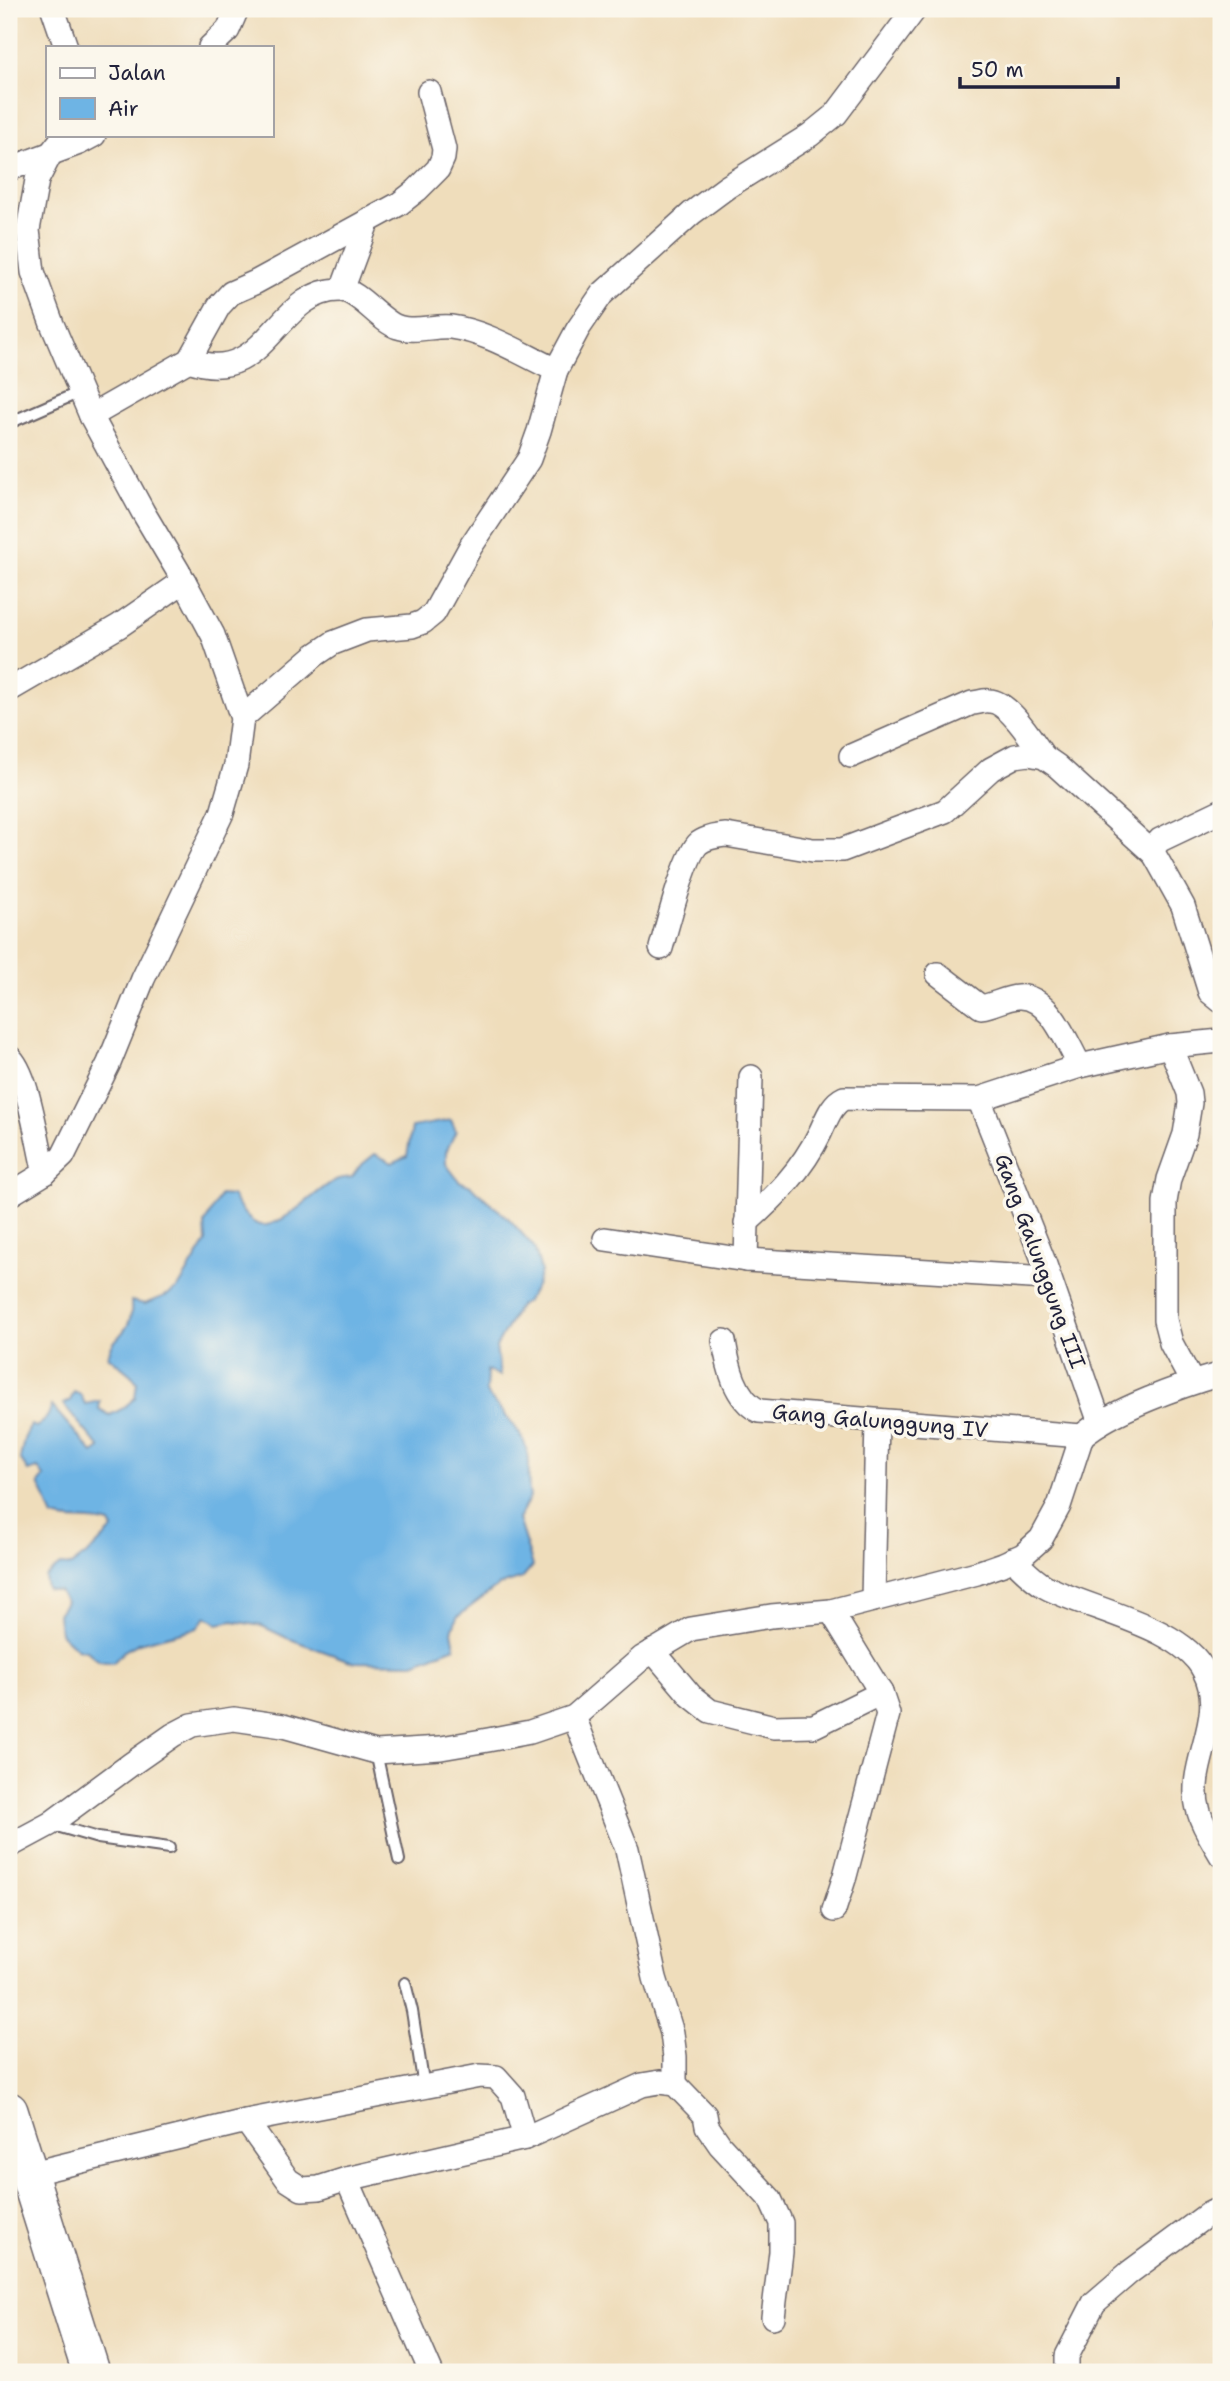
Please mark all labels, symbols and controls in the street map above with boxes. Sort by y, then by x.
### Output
legend [46,46,273,136]
scale bar [960,46,1118,90]
text: 50 m [971,56,1024,84]
text: Jalan [108,59,166,87]
text: Air [108,95,139,123]
street label: Gang Galunggung III [988,1150,1092,1372]
street label: Gang Galunggung IV [771,1398,989,1444]

